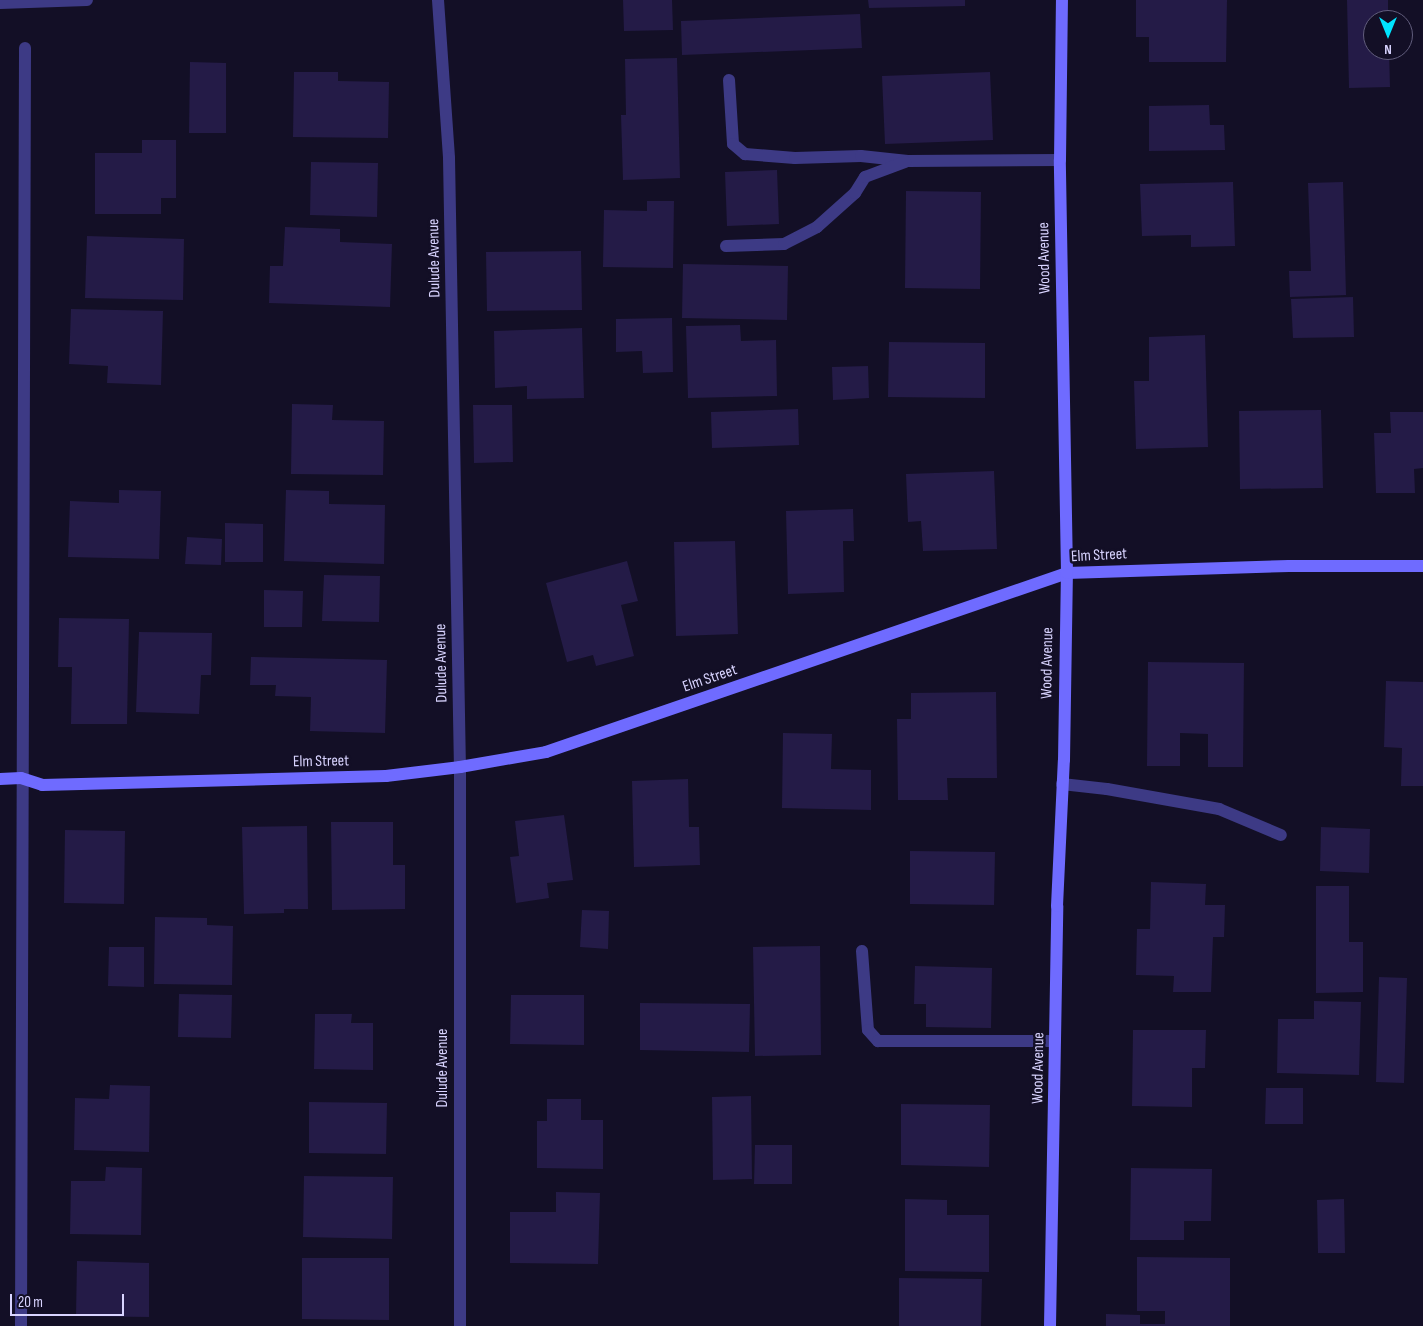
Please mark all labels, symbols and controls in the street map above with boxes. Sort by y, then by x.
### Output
north arrow [1363,10,1413,60]
text: N [1384,41,1392,58]
street label: Dulude Avenue [425,218,445,298]
street label: Wood Avenue [1035,222,1055,294]
street label: Elm Street [1070,545,1128,567]
street label: Dulude Avenue [432,623,452,703]
street label: Wood Avenue [1038,627,1058,699]
street label: Elm Street [680,661,740,697]
street label: Elm Street [293,752,349,772]
street label: Dulude Avenue [433,1029,453,1107]
street label: Wood Avenue [1029,1032,1049,1104]
scale bar [12,1284,126,1316]
text: 20 m [18,1293,43,1312]

